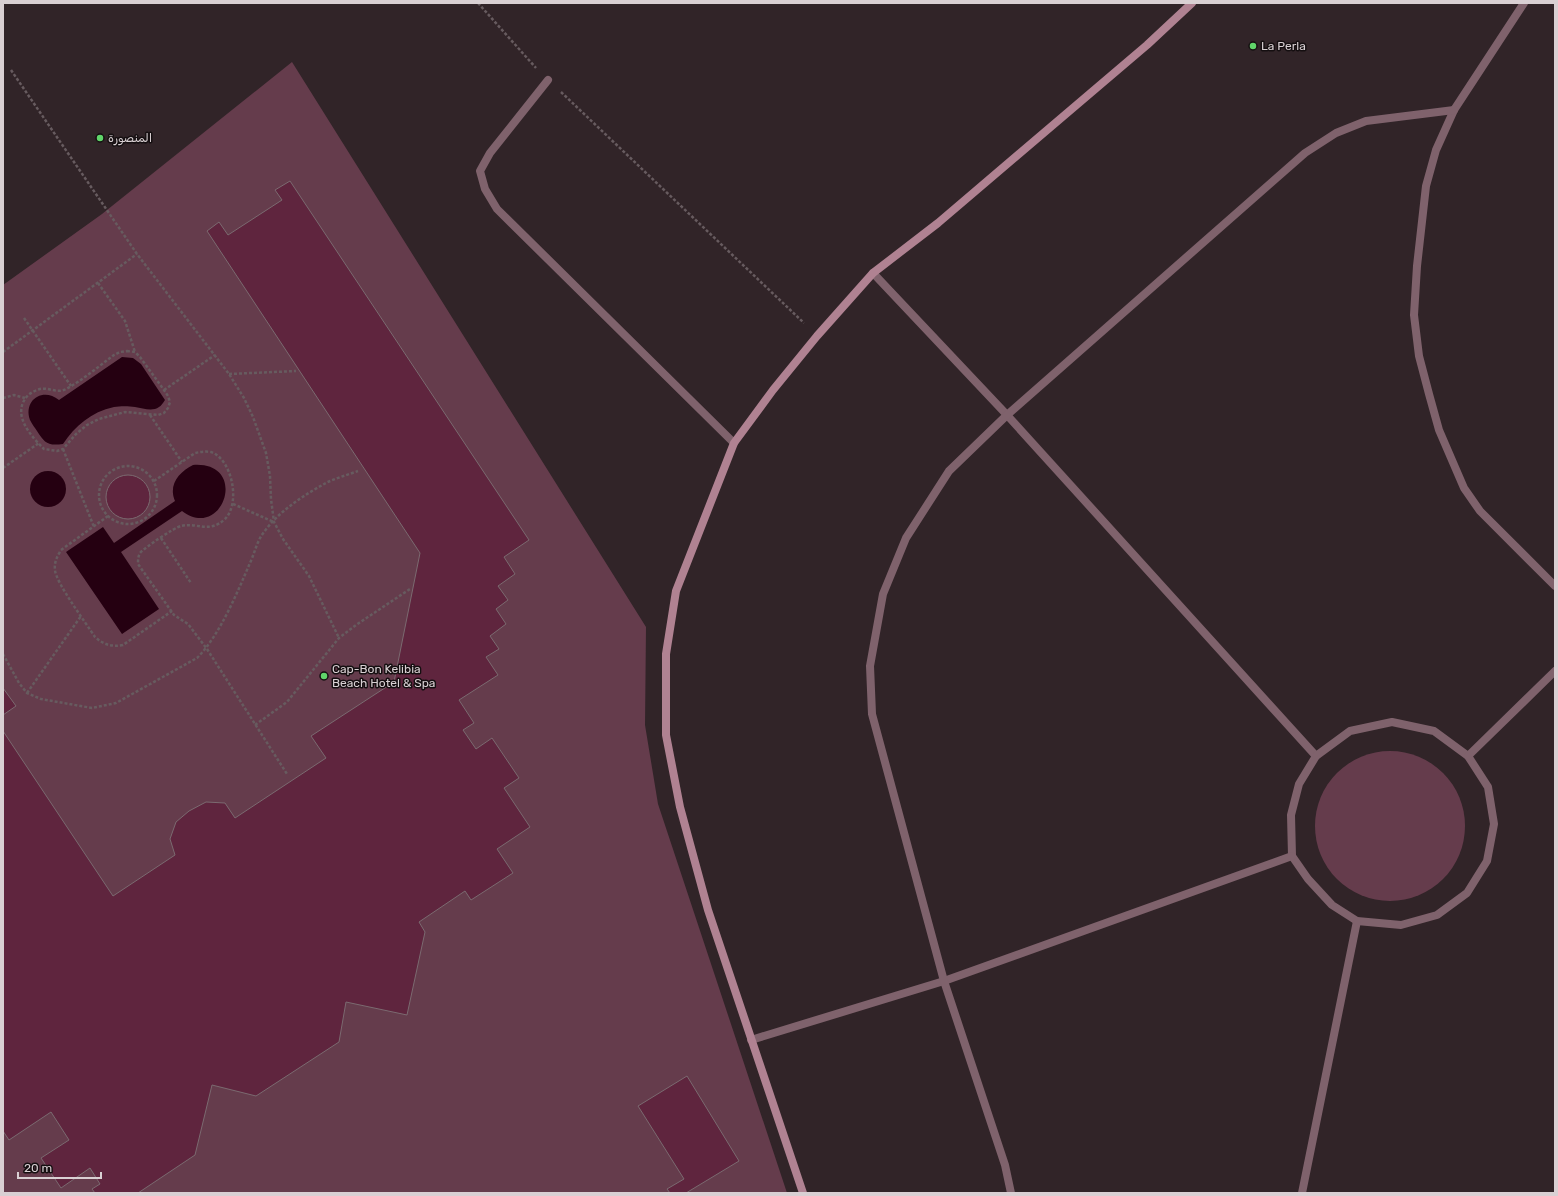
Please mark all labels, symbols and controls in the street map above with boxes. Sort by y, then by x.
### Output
place label: La Perla [1261,39,1306,53]
marker: La Perla [1248,41,1258,51]
place label: المنصورة [108,131,152,146]
marker: المنصورة [95,133,105,143]
place label: Cap-Bon Kelibia Beach Hotel & Spa [332,662,435,690]
marker: Cap-Bon Kelibia Beach Hotel & Spa [319,671,329,681]
scale bar [18,1154,101,1180]
text: 20 m [24,1161,52,1175]

